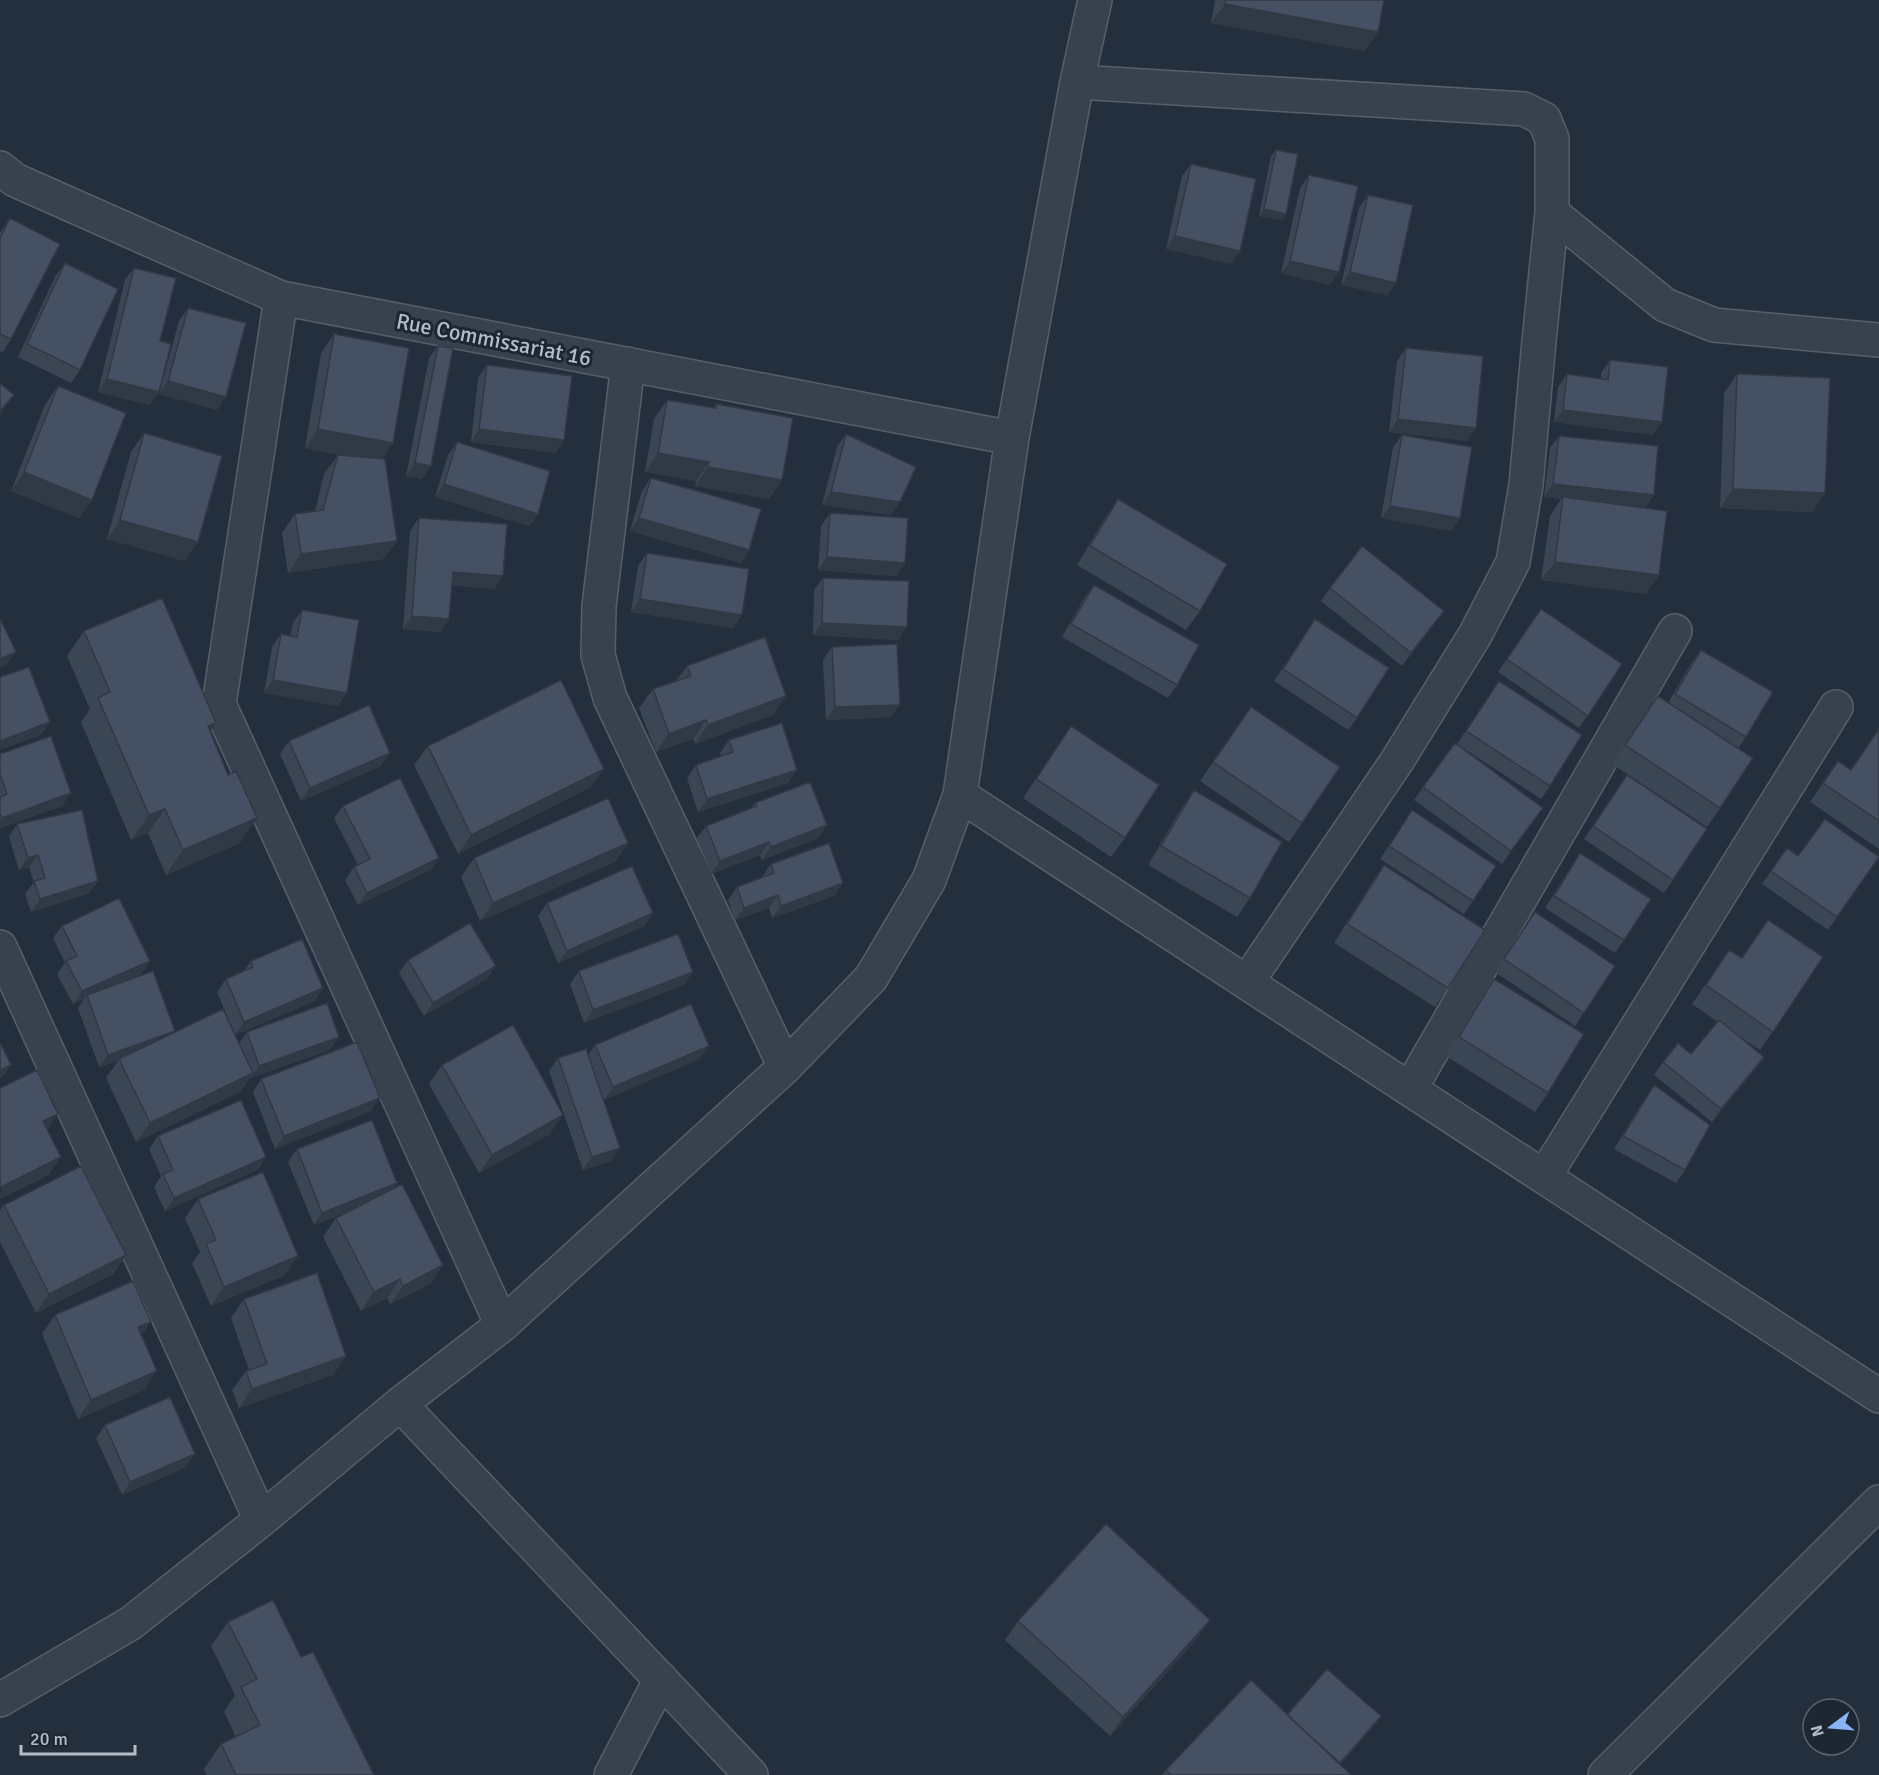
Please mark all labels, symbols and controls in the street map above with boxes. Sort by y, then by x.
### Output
street label: Rue Commissariat 16 [394,307,594,372]
north arrow [1801,1697,1861,1757]
scale bar [21,1718,135,1756]
text: N [1806,1723,1829,1739]
text: 20 m [30,1728,68,1750]

